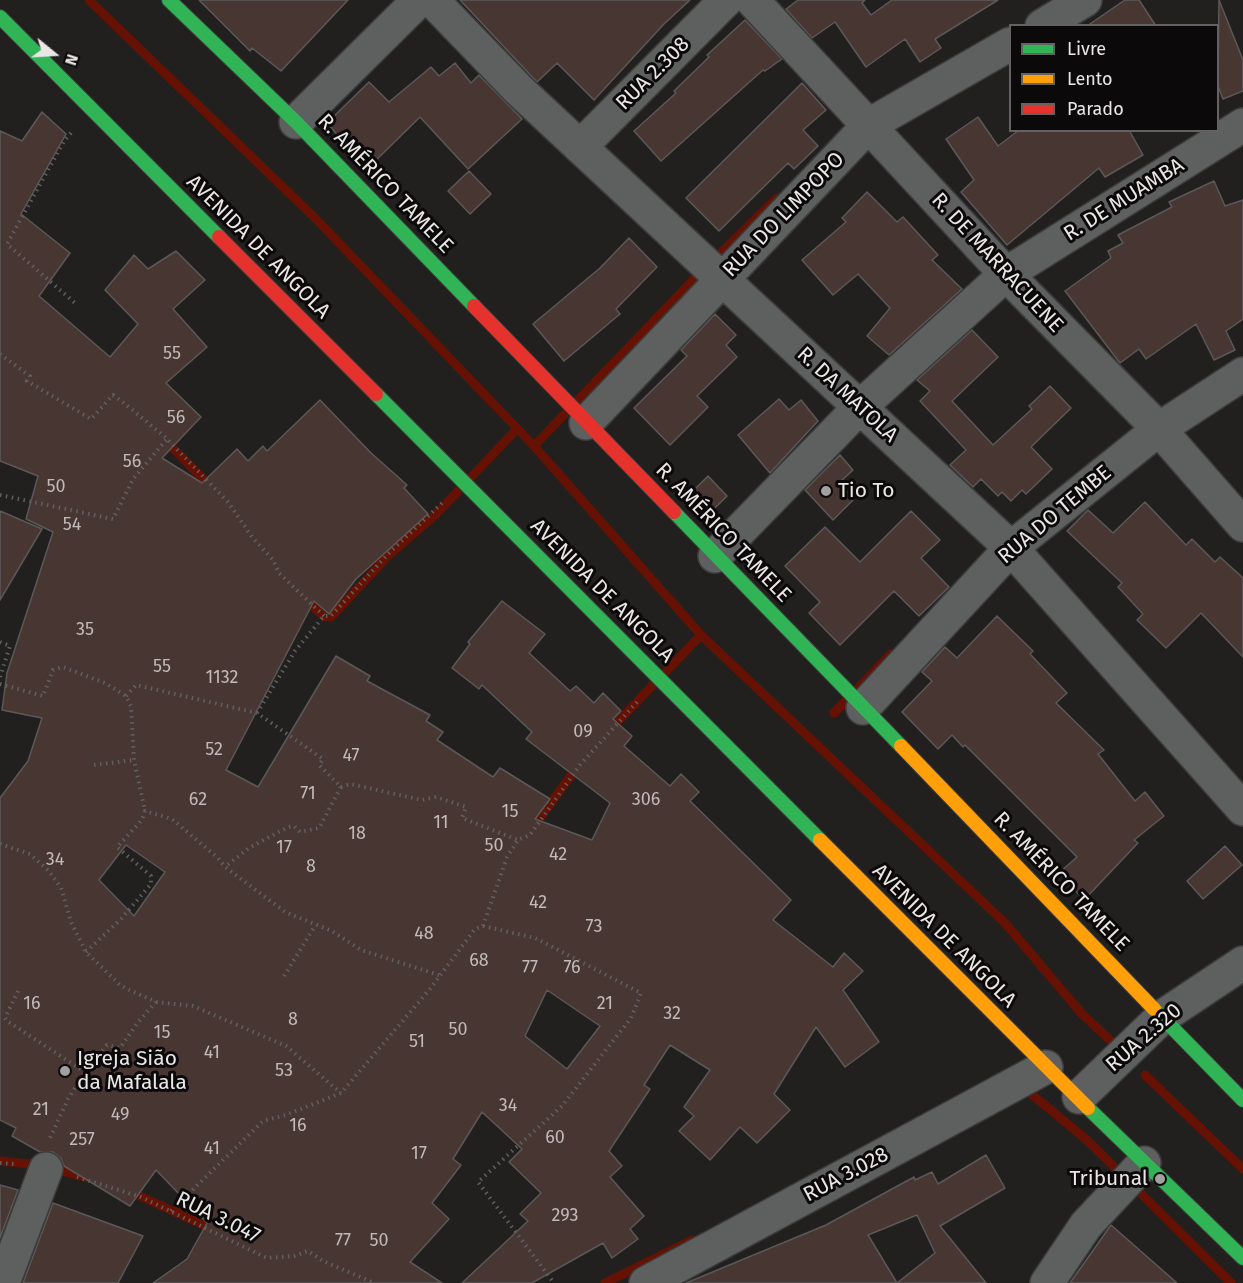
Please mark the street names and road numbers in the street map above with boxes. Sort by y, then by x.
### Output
street label: RUA 2.308 [611,32,695,116]
street label: R. AMÉRICO TAMELE [312,109,458,259]
street label: RUA DO LIMPOPO [718,147,850,283]
street label: R. DE MUAMBA [1059,153,1189,247]
street label: AVENIDA DE ANGOLA [181,170,335,324]
street label: R. DE MARRACUENE [926,188,1068,338]
street label: R. DA MATOLA [791,342,903,448]
street label: R. AMÉRICO TAMELE [650,458,796,608]
street label: RUA DO TEMBE [993,460,1117,570]
street label: AVENIDA DE ANGOLA [525,514,679,668]
street label: R. AMÉRICO TAMELE [988,807,1134,957]
street label: AVENIDA DE ANGOLA [867,859,1021,1013]
street label: RUA 2.320 [1101,998,1187,1078]
street label: RUA 3.028 [799,1142,893,1208]
street label: RUA 3.047 [172,1187,264,1249]

